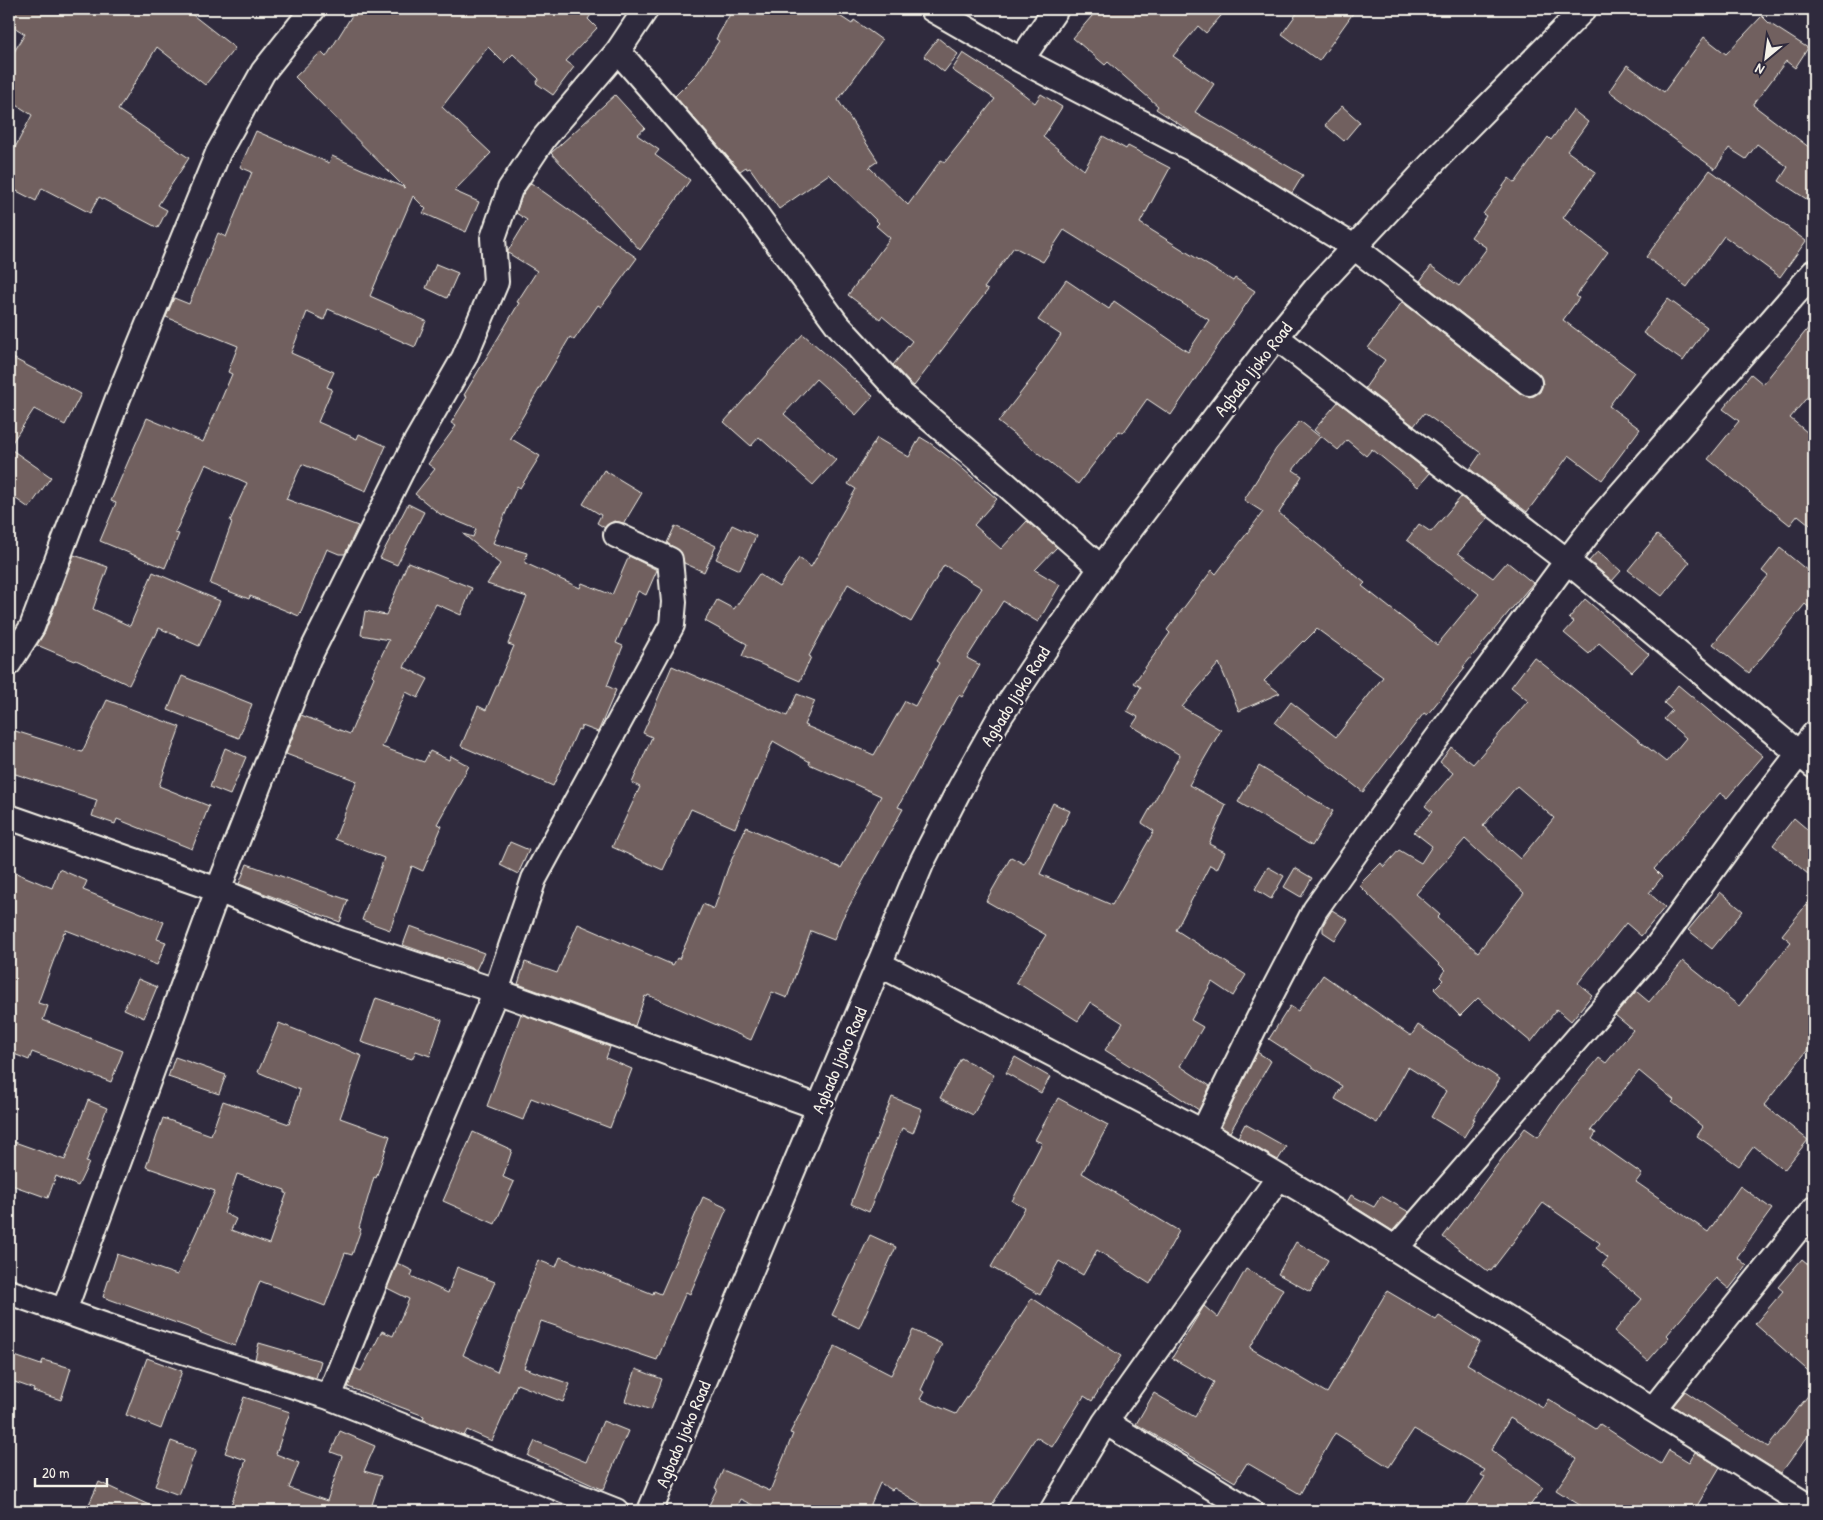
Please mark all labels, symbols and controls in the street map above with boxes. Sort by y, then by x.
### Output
north arrow [1740,32,1790,82]
text: N [1751,59,1767,80]
street label: Agbado Ijoko Road [1208,316,1298,422]
street label: Agbado Ijoko Road [974,641,1056,751]
street label: Agbado Ijoko Road [805,1003,873,1117]
street label: Agbado Ijoko Road [649,1377,717,1491]
scale bar [35,1455,108,1487]
text: 20 m [42,1462,69,1483]

